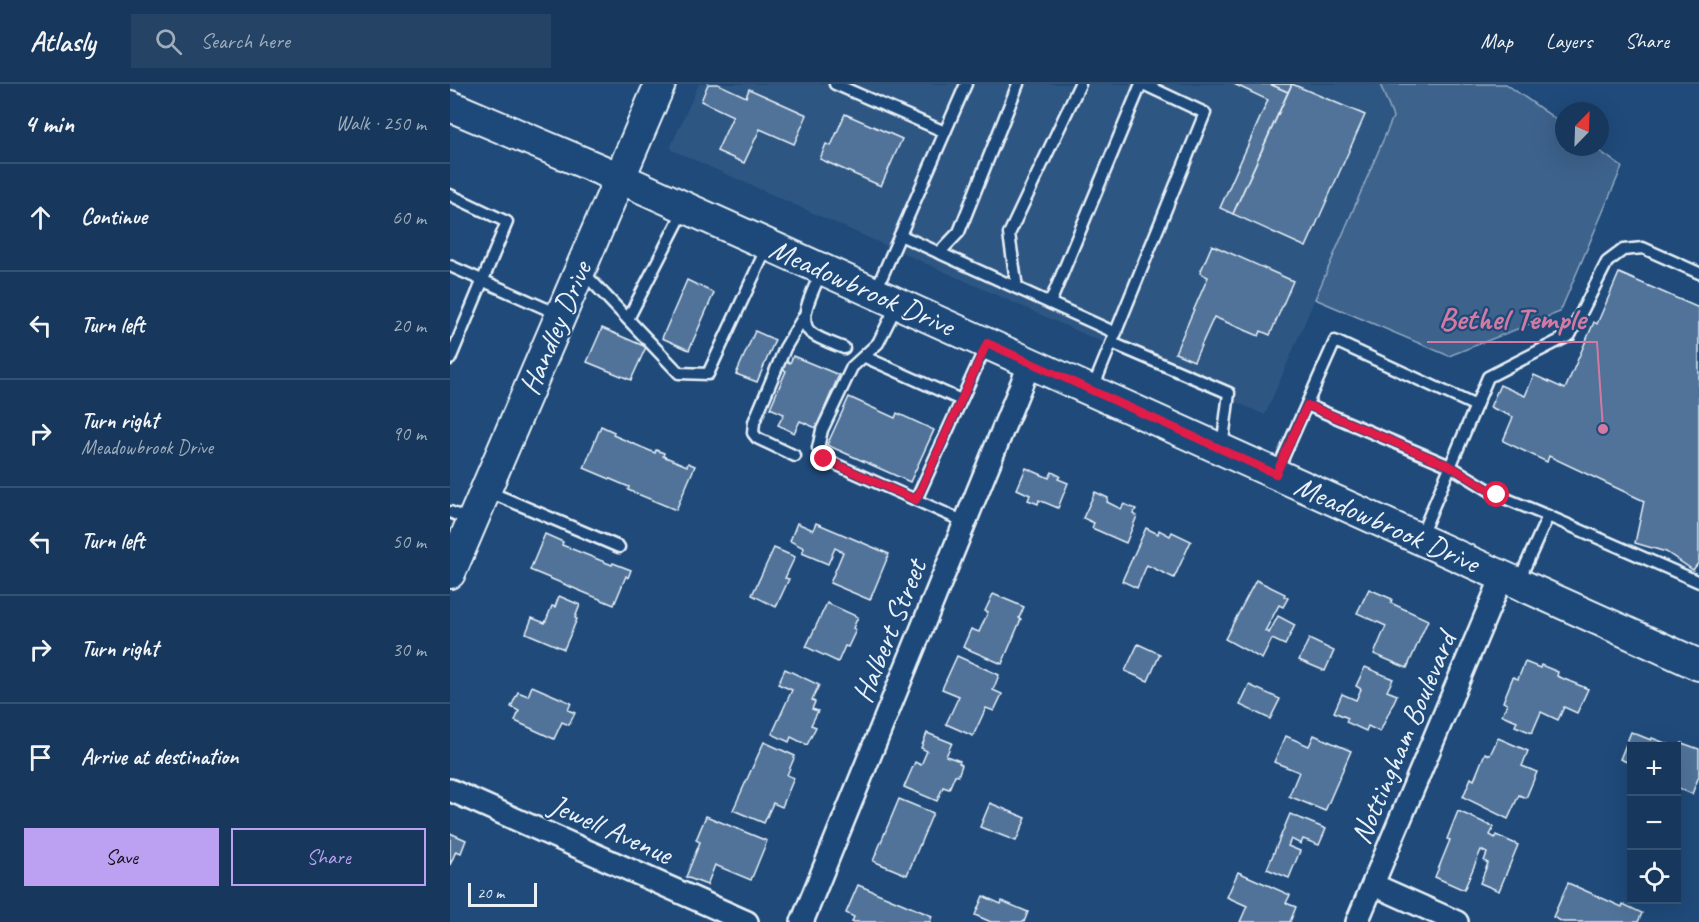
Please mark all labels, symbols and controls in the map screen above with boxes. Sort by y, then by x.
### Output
search box [131,14,551,68]
text: Atlasly [30,24,95,59]
icon: search [152,25,185,58]
text: Search here [200,27,290,55]
text: Map [1480,28,1513,54]
text: Layers [1546,28,1592,54]
text: Share [1625,28,1669,54]
north arrow [1555,102,1609,156]
text: 4 min [24,107,74,140]
text: Walk · 250 m [336,111,426,136]
icon: ahead [24,201,57,234]
text: Continue [81,203,147,231]
text: 60 m [392,205,426,230]
street label: Meadowbrook Drive [764,229,962,346]
street label: Handley Drive [510,254,601,400]
callout: Bethel Temple [1427,292,1597,342]
text: Bethel Temple [1438,298,1589,339]
icon: left [24,309,57,342]
text: Turn left [81,311,145,339]
text: 20 m [392,313,426,338]
text: Turn right [81,407,158,435]
icon: right [24,417,57,450]
text: 90 m [392,421,426,446]
text: Meadowbrook Drive [81,435,213,460]
route end [810,445,836,471]
street label: Meadowbrook Drive [1289,466,1487,583]
route start [1483,481,1509,507]
icon: left [24,525,57,558]
text: Turn left [81,527,145,555]
text: 50 m [392,529,426,554]
street label: Halbert Street [843,551,936,708]
street label: Nottingham Boulevard [1341,623,1466,849]
icon: right [24,633,57,666]
text: Turn right [81,635,158,663]
text: 30 m [392,637,426,662]
icon: arrive [24,741,57,774]
map controls [1627,742,1681,904]
button: + [1627,742,1681,796]
text: Arrive at destination [81,743,238,771]
street label: Jewell Avenue [542,784,680,874]
button: − [1627,796,1681,850]
button: Save [24,828,219,886]
button: Share [231,828,426,886]
button: locate [1627,850,1681,904]
scale bar [468,880,537,908]
text: 20 m [477,883,504,903]

